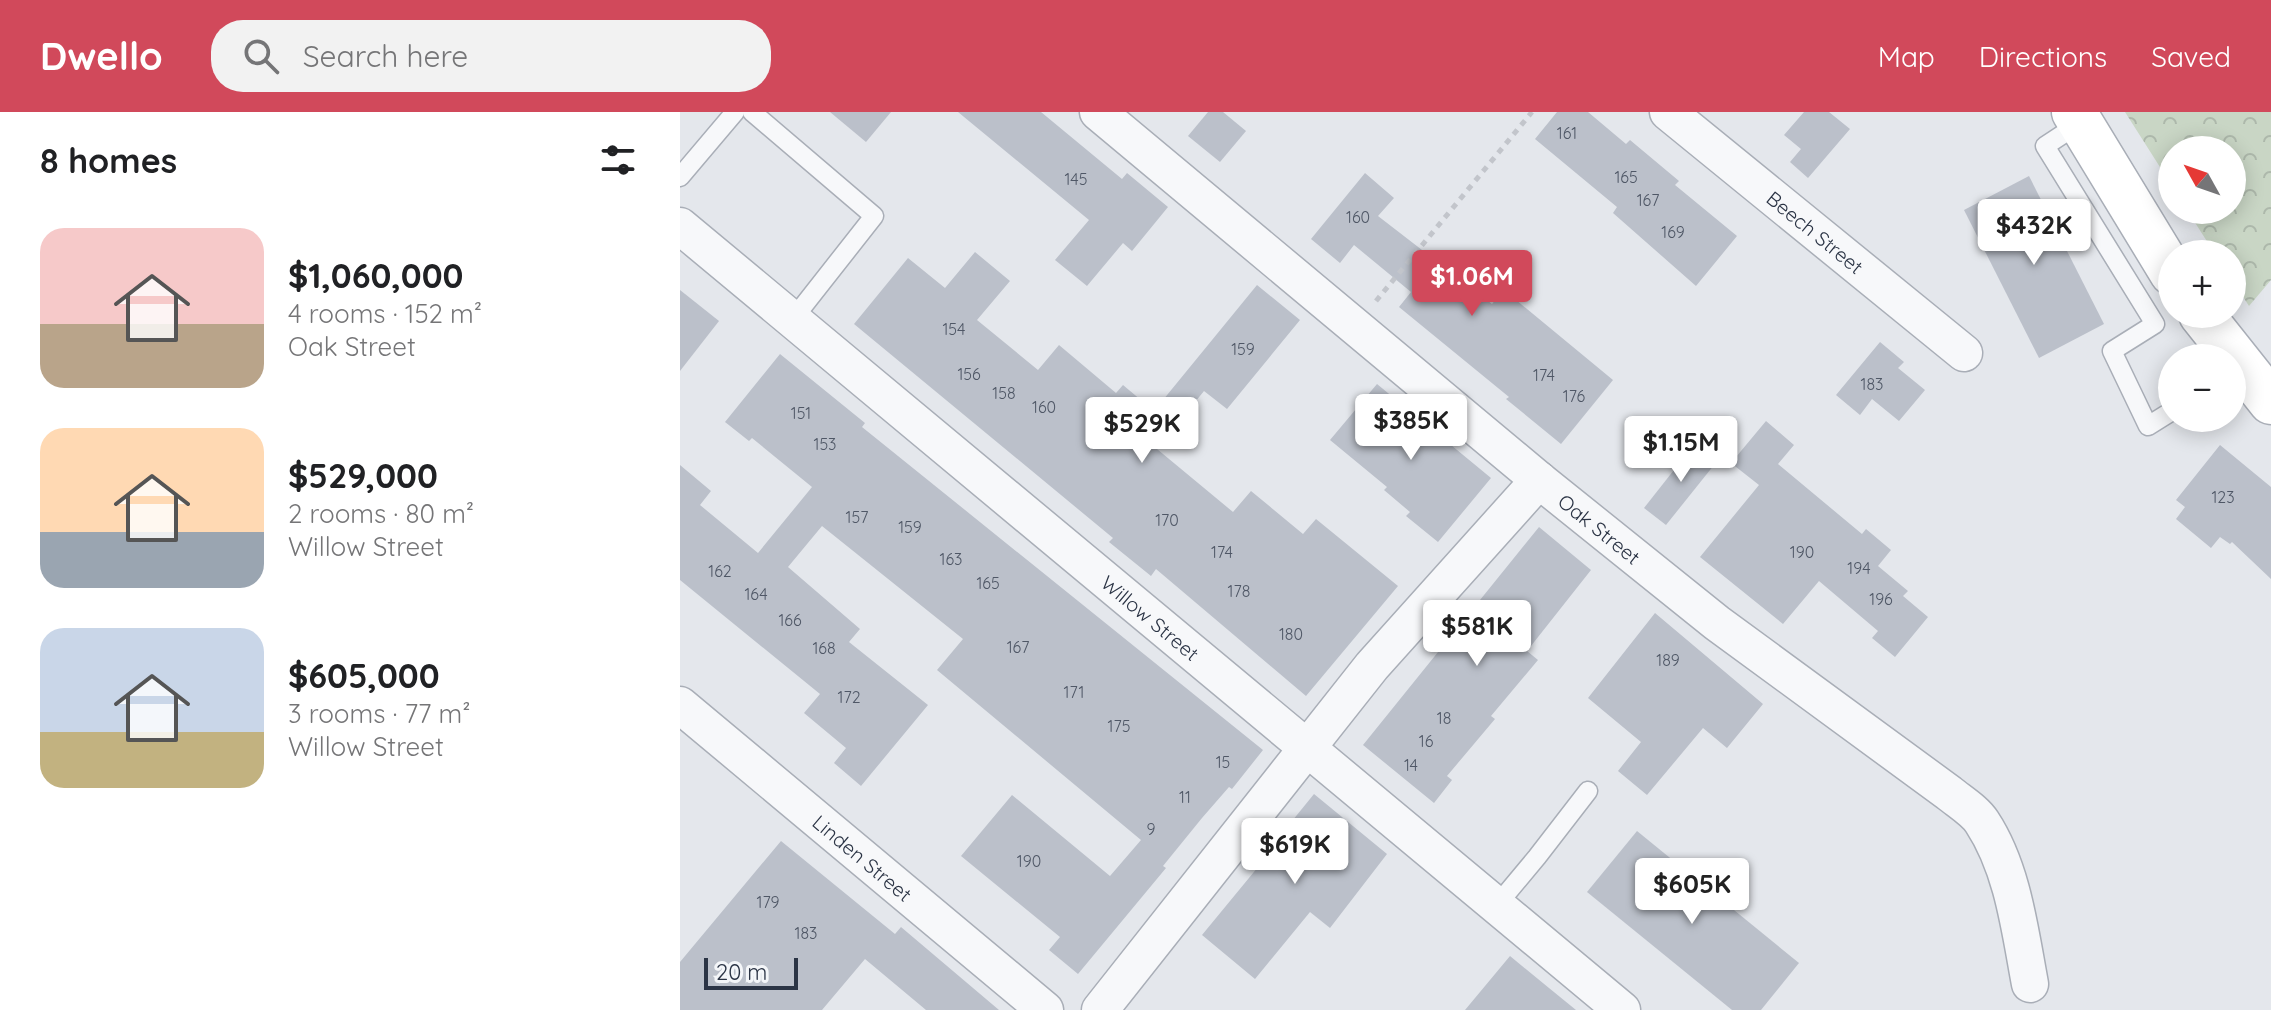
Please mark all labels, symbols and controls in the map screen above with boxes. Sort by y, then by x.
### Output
search box [211,20,771,92]
text: Dwello [40,32,163,80]
icon: search [239,34,283,78]
text: Search here [303,37,468,75]
text: Map [1878,39,1935,74]
text: Directions [1979,39,2107,74]
text: Saved [2151,39,2231,74]
house number: 161 [1557,123,1577,143]
north arrow [2158,136,2246,224]
map controls [2158,136,2246,432]
icon: filters [596,138,640,182]
text: 8 homes [40,139,177,182]
house number: 165 [1614,167,1638,187]
house number: 145 [1065,169,1087,189]
street label: Beech Street [1762,185,1869,279]
house number: 167 [1637,190,1659,210]
pin: $432K [1978,199,2090,267]
house number: 160 [1346,207,1370,227]
text: $432K [1996,208,2072,241]
house number: 169 [1661,222,1685,242]
button: + [2158,240,2246,328]
pin: $1.06M [1407,250,1537,318]
text: $1,060,000 [288,254,463,297]
text: $1.06M [1430,259,1514,292]
icon: home [104,260,200,356]
text: 4 rooms · 152 m² [288,297,482,330]
house number: 154 [942,319,966,339]
text: Oak Street [288,330,416,363]
house number: 159 [1231,339,1255,359]
button: − [2158,344,2246,432]
house number: 156 [957,364,981,384]
house number: 174 [1533,365,1555,385]
house number: 183 [1861,374,1883,394]
house number: 158 [992,383,1016,403]
house number: 176 [1563,386,1586,406]
pin: $385K [1355,394,1467,462]
house number: 160 [1032,397,1056,417]
pin: $529K [1086,397,1198,465]
house number: 151 [791,403,811,423]
text: $385K [1373,403,1449,436]
text: $529K [1103,406,1181,439]
pin: $1.15M [1616,416,1746,484]
text: $1.15M [1642,425,1720,458]
house number: 153 [813,434,837,454]
text: $529,000 [288,454,438,497]
icon: home [104,460,200,556]
house number: 123 [2211,487,2235,507]
street label: Oak Street [1553,488,1646,569]
text: 2 rooms · 80 m² [288,497,474,530]
house number: 157 [846,507,868,527]
house number: 170 [1155,510,1179,530]
house number: 159 [898,517,922,537]
text: Willow Street [288,530,444,563]
house number: 174 [1211,542,1233,562]
house number: 190 [1790,542,1814,562]
house number: 163 [940,549,962,569]
house number: 194 [1847,558,1871,578]
house number: 162 [708,561,732,581]
street label: Willow Street [1096,570,1205,666]
house number: 165 [976,573,1000,593]
house number: 178 [1228,581,1250,601]
house number: 164 [744,584,768,604]
house number: 196 [1869,589,1893,609]
pin: $581K [1421,600,1533,668]
text: $581K [1441,609,1513,642]
house number: 166 [778,610,802,630]
house number: 180 [1279,624,1303,644]
house number: 167 [1007,637,1029,657]
house number: 168 [812,638,836,658]
house number: 189 [1656,650,1680,670]
text: $605,000 [288,654,440,697]
icon: home [104,660,200,756]
house number: 171 [1064,682,1084,702]
house number: 172 [838,687,861,707]
text: 3 rooms · 77 m² [288,697,470,730]
house number: 18 [1437,708,1451,728]
house number: 175 [1108,716,1130,736]
text: Willow Street [288,730,444,763]
house number: 16 [1419,731,1434,751]
house number: 15 [1216,752,1230,772]
house number: 14 [1404,755,1418,775]
house number: 11 [1179,787,1191,807]
street label: Linden Street [808,809,917,906]
pin: $619K [1239,818,1351,886]
house number: 9 [1147,819,1156,839]
text: $619K [1259,827,1331,860]
house number: 190 [1017,851,1041,871]
pin: $605K [1636,858,1748,926]
text: $605K [1653,867,1731,900]
house number: 179 [756,892,780,912]
house number: 183 [795,923,817,943]
scale bar [704,954,798,990]
text: 20 m [716,958,767,986]

